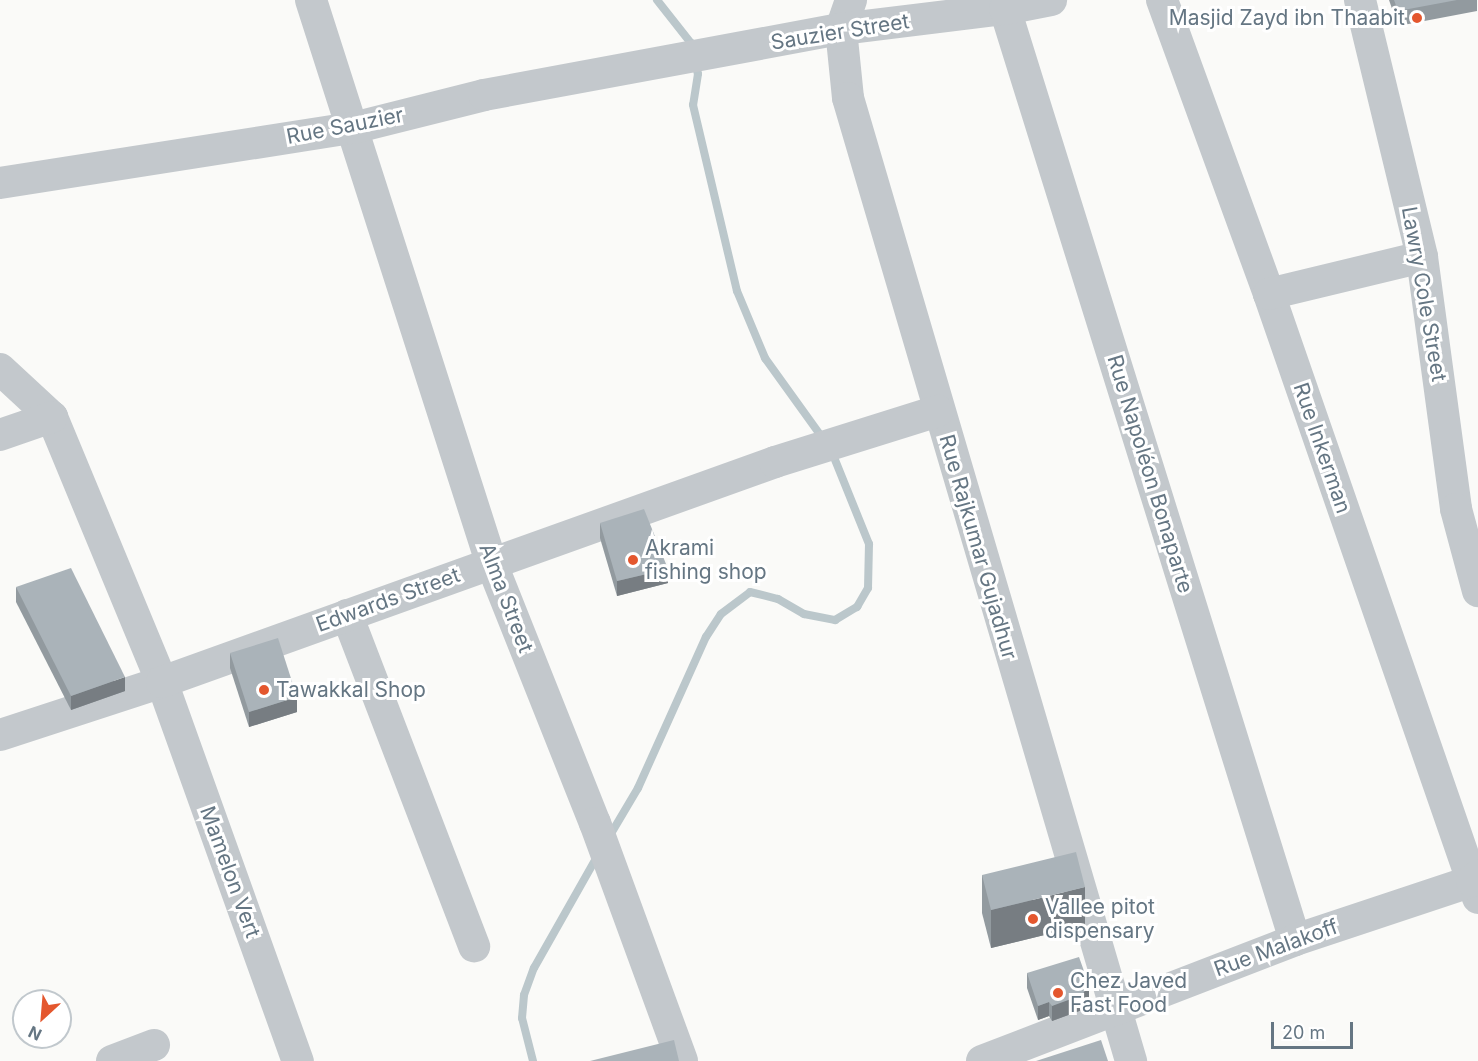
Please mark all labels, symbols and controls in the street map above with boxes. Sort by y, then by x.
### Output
place label: Masjid Zayd ibn Thaabit [1169,5,1405,31]
street label: Sauzier Street [769,9,911,55]
marker: Masjid Zayd ibn Thaabit [1410,11,1424,25]
street label: Rue Sauzier [284,102,406,150]
street label: Lawry Cole Street [1396,205,1452,383]
street label: Rue Napoléon Bonaparte [1102,352,1198,596]
street label: Rue Inkerman [1288,379,1356,517]
street label: Rue Rajkumar Gujadhur [934,432,1022,662]
place label: Akrami fishing shop [645,535,767,585]
street label: Alma Street [474,540,538,656]
marker: Akrami fishing shop [626,553,640,567]
street label: Edwards Street [313,562,463,638]
place label: Tawakkal Shop [276,677,426,703]
marker: Tawakkal Shop [257,683,271,697]
street label: Mamelon Vert [195,803,265,941]
place label: Vallee pitot dispensary [1045,894,1155,944]
marker: Vallee pitot dispensary [1026,912,1040,926]
street label: Rue Malakoff [1211,914,1341,982]
place label: Chez Javed Fast Food [1070,968,1187,1018]
marker: Chez Javed Fast Food [1051,986,1065,1000]
north arrow [12,989,72,1049]
scale bar [1274,1010,1356,1048]
text: N [25,1022,45,1045]
text: 20 m [1282,1022,1325,1043]

